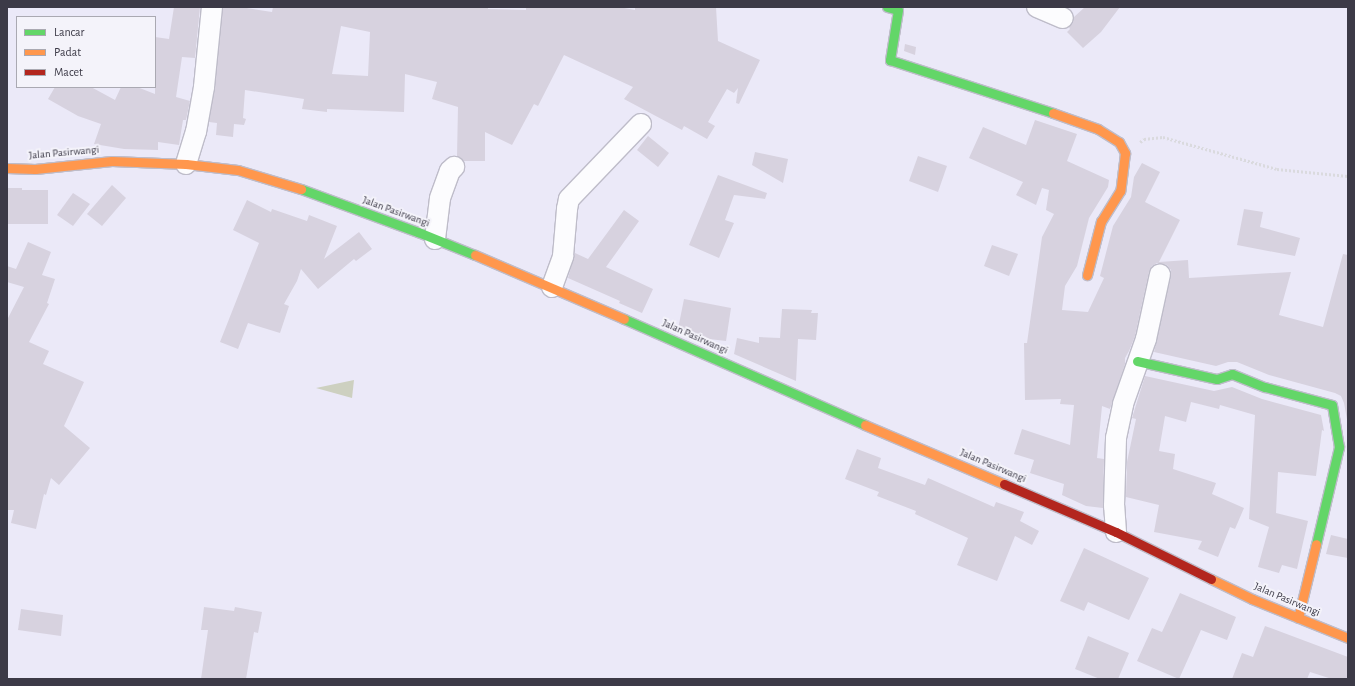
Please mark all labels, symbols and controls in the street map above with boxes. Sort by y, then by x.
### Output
legend [16,16,156,88]
text: Lancar [54,26,84,38]
text: Padat [54,46,81,58]
text: Macet [54,66,83,78]
street label: Jalan Pasirwangi [28,143,100,163]
street label: Jalan Pasirwangi [361,194,431,230]
street label: Jalan Pasirwangi [660,317,730,357]
street label: Jalan Pasirwangi [958,446,1028,486]
street label: Jalan Pasirwangi [1252,580,1322,620]

